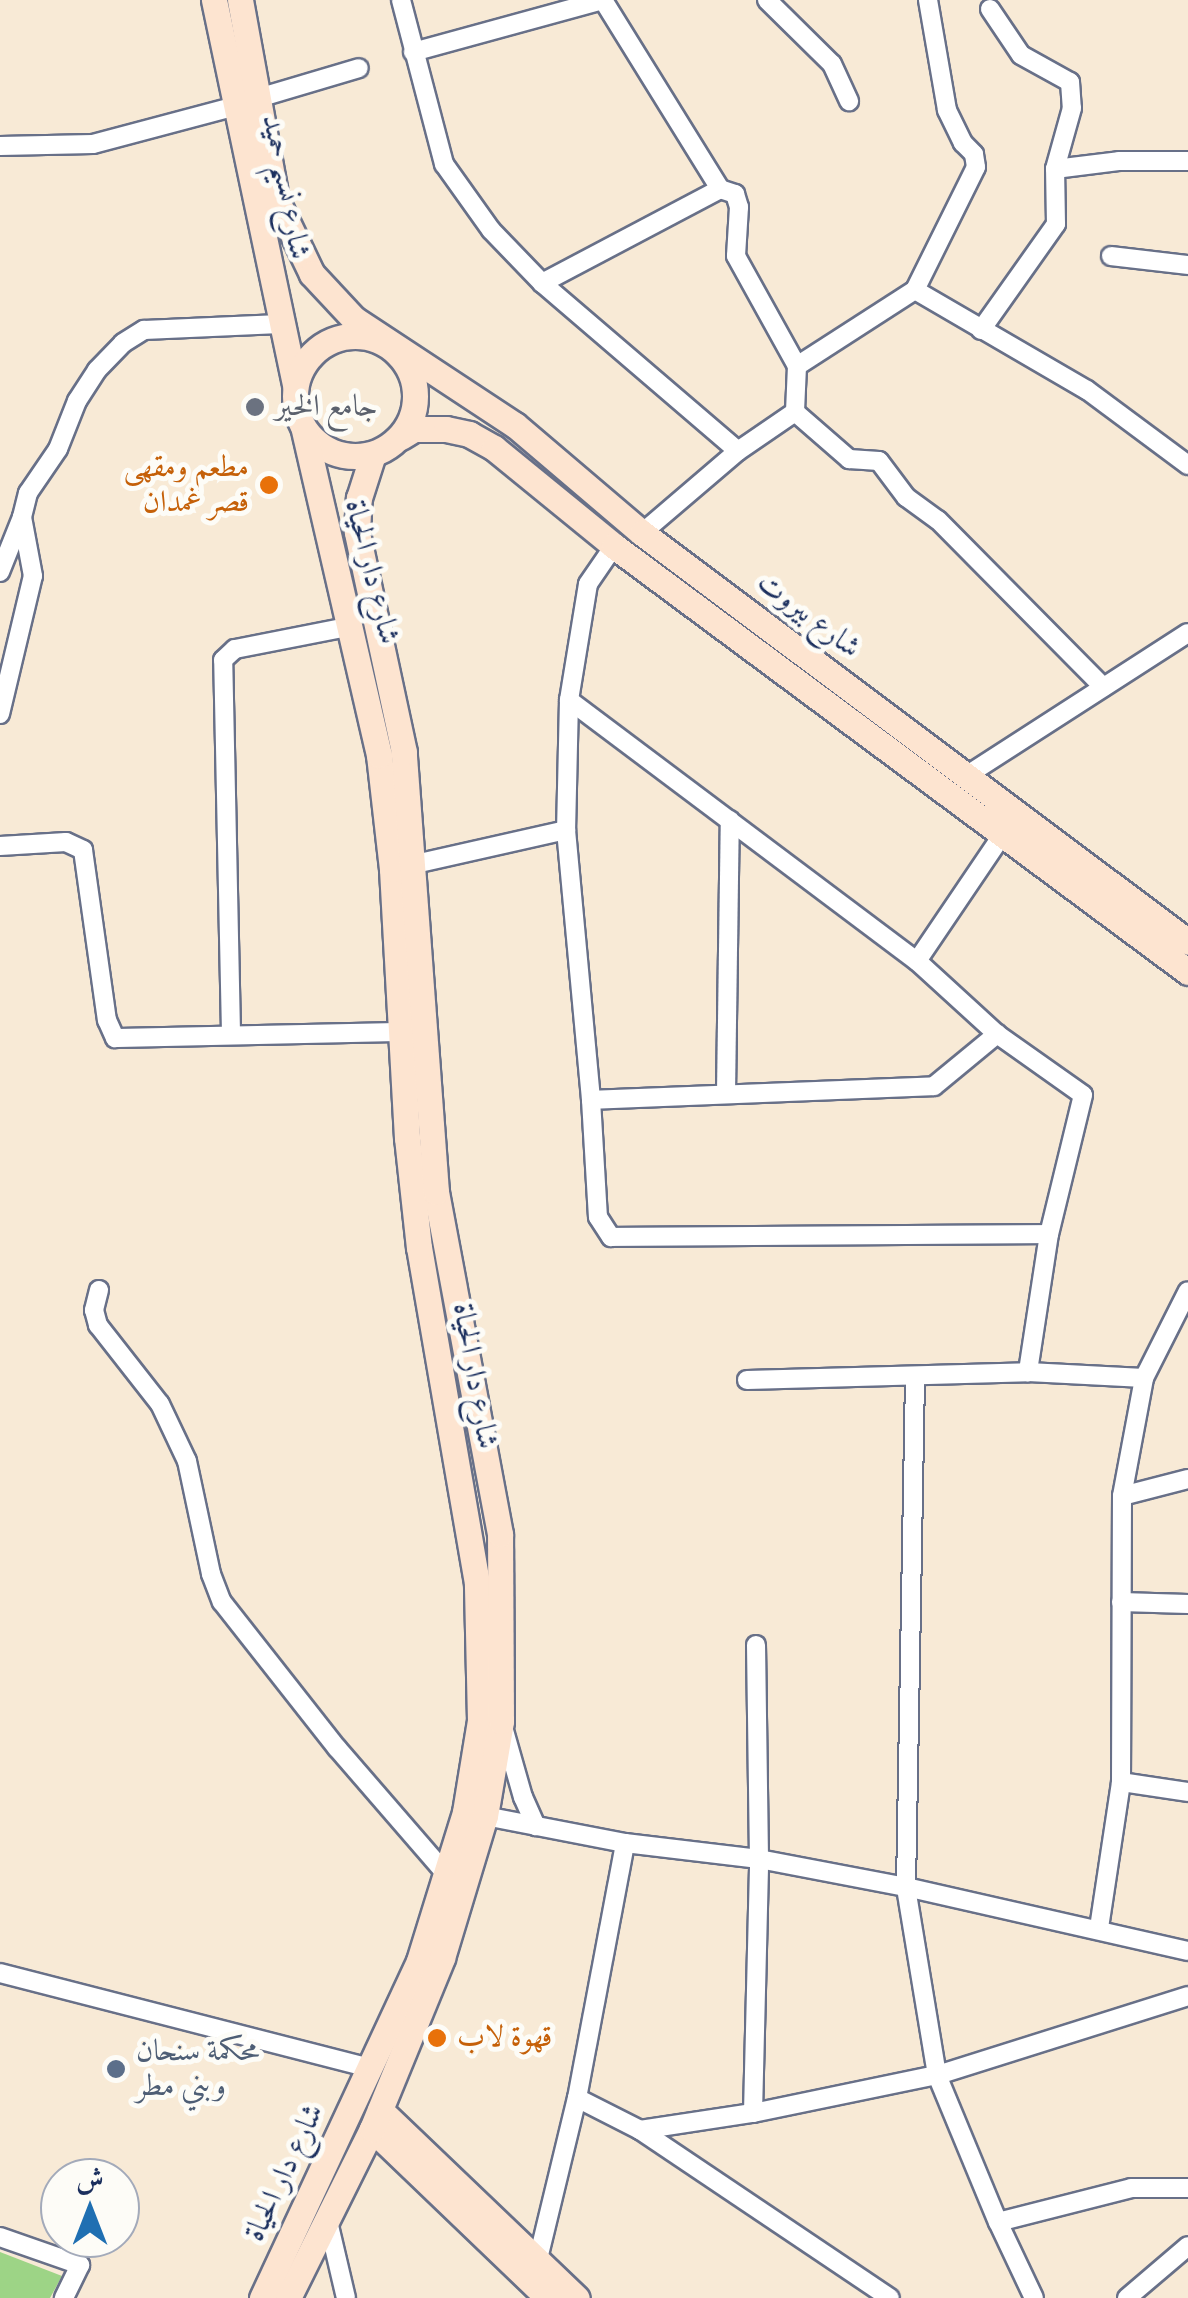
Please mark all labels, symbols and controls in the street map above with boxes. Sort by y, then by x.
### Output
street label: شارع نسيم حميد [253,112,317,262]
place label: جامع الخير [275,389,378,425]
marker: جامع الخير [244,396,266,418]
place label: مطعم ومقهى قصر غمدان [123,450,249,520]
marker: مطعم ومقهى قصر غمدان [258,474,280,496]
street label: شارع دار الحياة [336,496,406,648]
street label: شارع بيروت [749,565,867,667]
street label: شارع دار الحياة [443,1300,505,1452]
place label: قهوة لاب [457,2020,552,2056]
marker: قهوة لاب [426,2027,448,2049]
place label: محكمة سنحان وبني مطر [136,2034,260,2104]
marker: محكمة سنحان وبني مطر [105,2058,127,2080]
street label: شارع دار الحياة [237,2098,333,2248]
north arrow [40,2158,140,2258]
text: ش [76,2162,104,2197]

